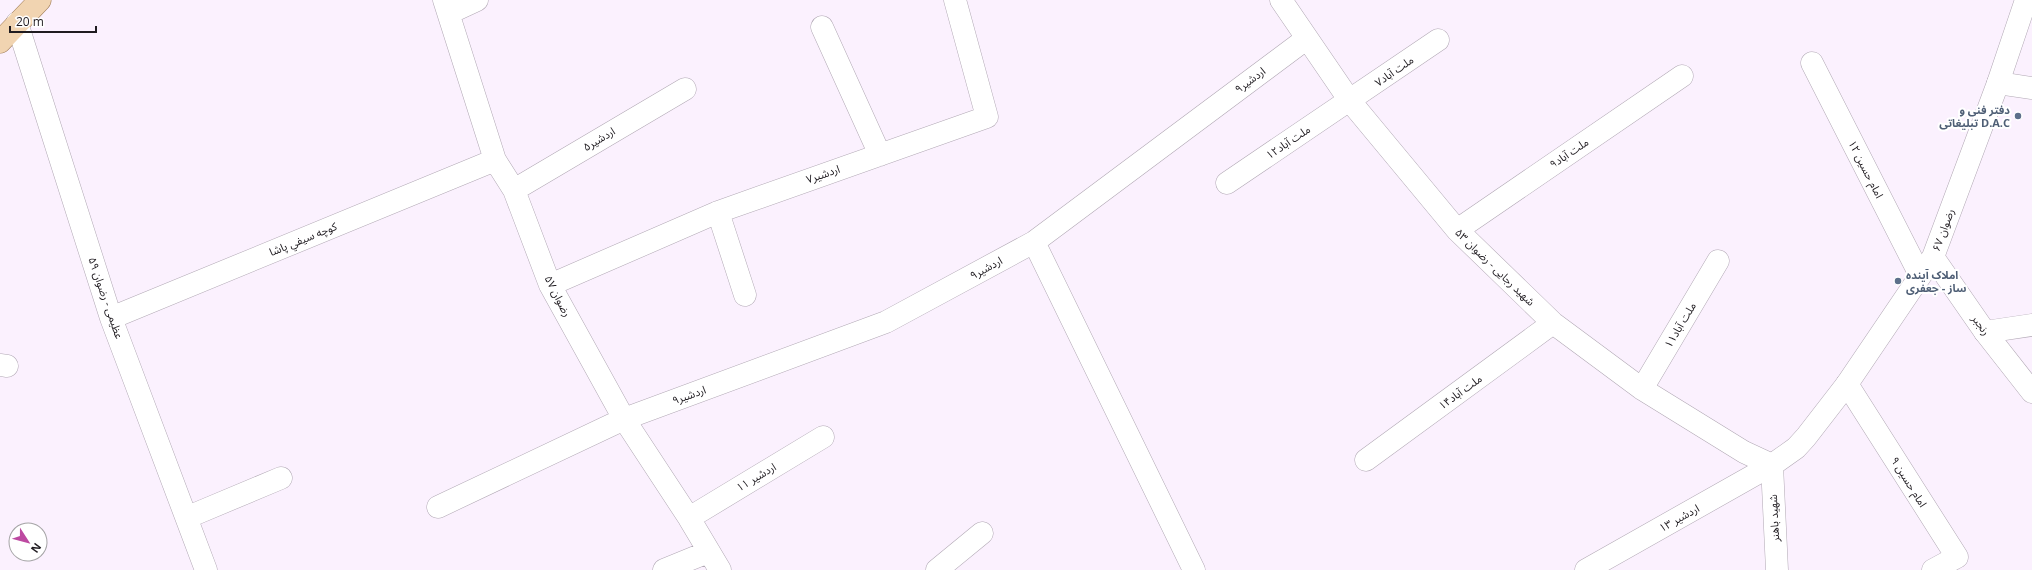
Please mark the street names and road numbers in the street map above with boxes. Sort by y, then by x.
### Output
street label: ملت آباد۷ [1371,52,1416,89]
street label: اردشیر۹ [1231,63,1268,96]
street label: ملت آباد۱۲ [1263,121,1313,162]
street label: اردشیر۵ [580,123,618,154]
street label: ملت آباد۹ [1546,134,1591,171]
street label: امام حسین ۱۲ [1845,137,1887,201]
street label: اردشیر۷ [804,161,842,186]
street label: رضوان ۶۷ [1928,206,1957,253]
street label: كوچه سيفي پاشا [267,218,340,261]
street label: شهید رجایی - رضوان ۵۳ [1452,225,1539,309]
street label: اردشیر۹ [967,253,1005,283]
street label: عظیمی - رضوان ۵۹ [85,255,128,341]
street label: رضوان ۵۷ [542,273,575,319]
street label: ملت آباد۱۱ [1660,299,1699,350]
street label: رنجبر [1968,311,1994,338]
street label: ملت آباد۱۴ [1435,371,1485,413]
street label: اردشیر۹ [670,382,708,408]
street label: امام حسین ۹ [1887,454,1931,510]
street label: اردشیر ۱۱ [733,459,779,494]
street label: شهید باهنر [1765,493,1782,543]
street label: اردشیر ۱۳ [1656,500,1702,535]

